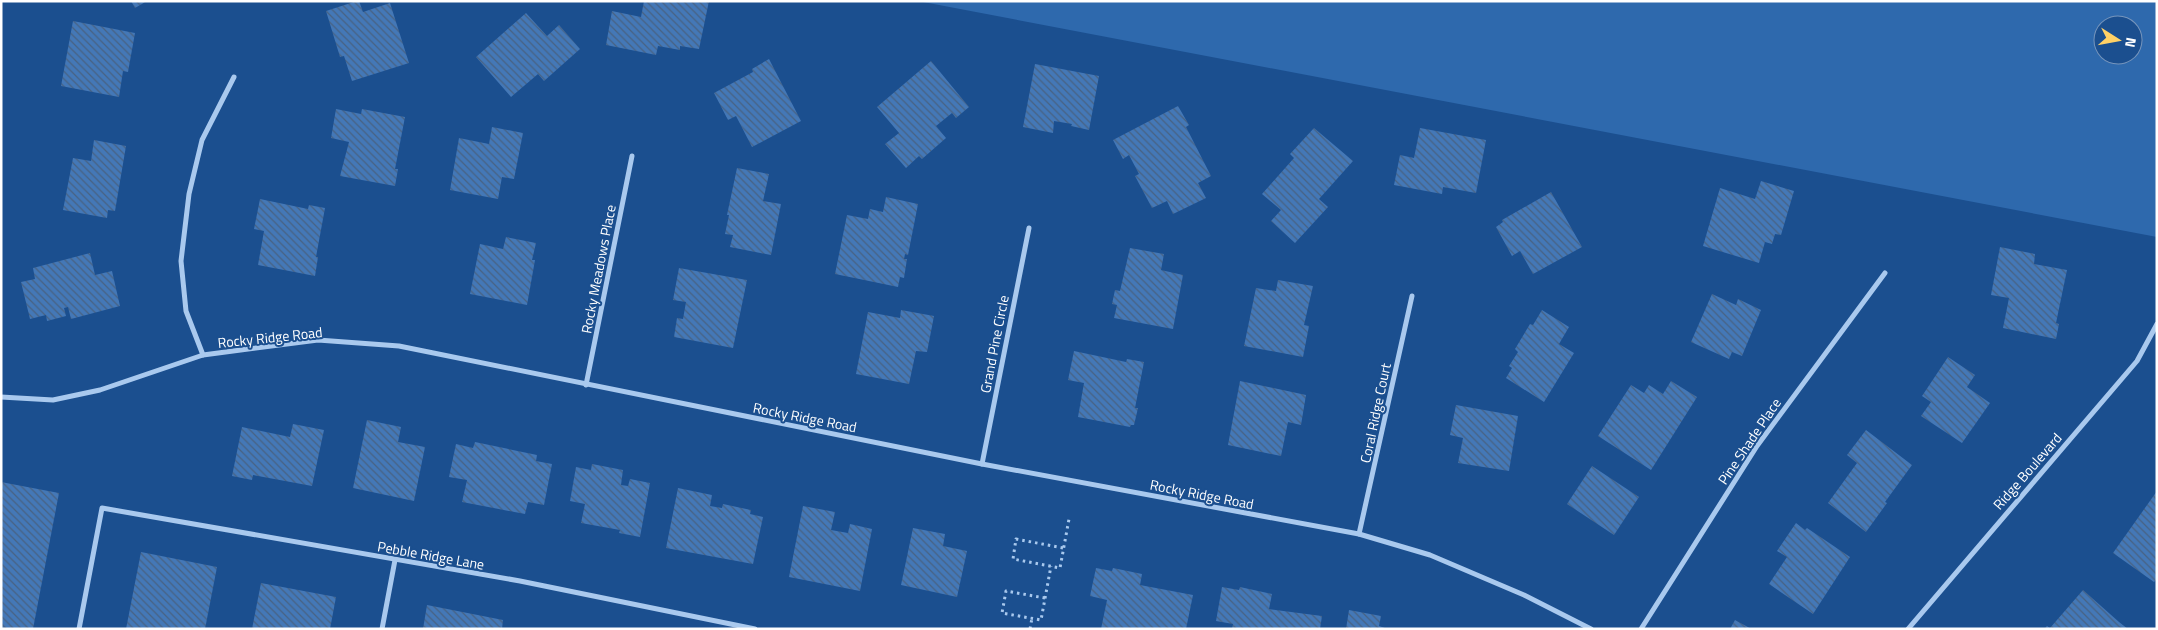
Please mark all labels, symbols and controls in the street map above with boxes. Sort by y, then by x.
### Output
north arrow [2093,15,2143,65]
text: N [2120,36,2142,49]
street label: Rocky Meadows Place [575,203,621,335]
street label: Grand Pine Circle [974,293,1014,395]
street label: Rocky Ridge Road [217,321,323,353]
street label: Coral Ridge Court [1354,361,1396,465]
street label: Pine Shade Place [1712,394,1786,488]
street label: Rocky Ridge Road [751,397,859,437]
street label: Ridge Boulevard [1988,428,2066,514]
street label: Rocky Ridge Road [1148,474,1256,514]
street label: Pebble Ridge Lane [376,535,486,575]

